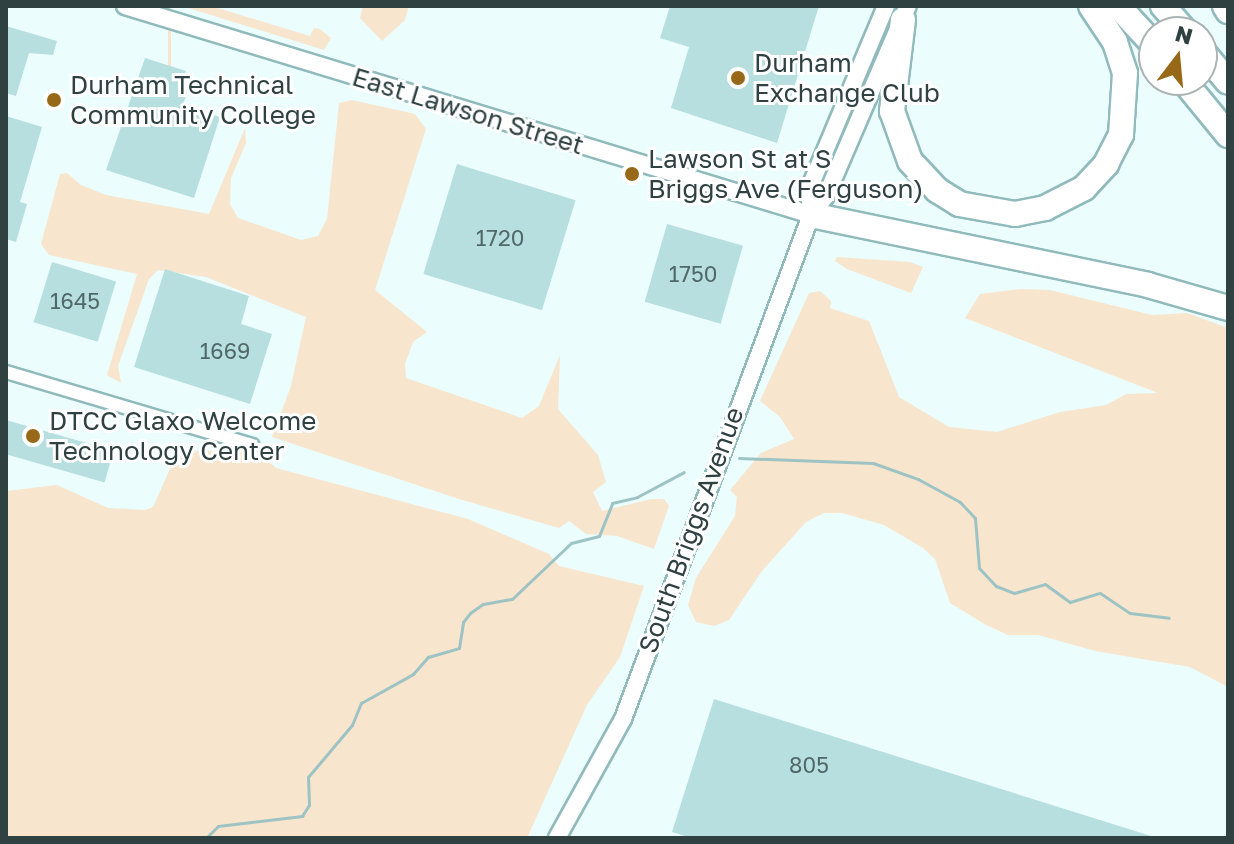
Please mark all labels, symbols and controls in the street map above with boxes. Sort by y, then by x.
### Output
north arrow [1138,16,1218,96]
text: N [1172,19,1196,50]
place label: Durham Exchange Club [754,47,940,108]
street label: East Lawson Street [349,61,587,161]
place label: Durham Technical Community College [70,69,316,130]
marker: Durham Exchange Club [729,69,747,87]
marker: Durham Technical Community College [45,91,63,109]
place label: Lawson St at S Briggs Ave (Ferguson) [648,143,923,204]
marker: Lawson St at S Briggs Ave (Ferguson) [623,165,641,183]
house number: 1720 [476,225,524,251]
house number: 1750 [669,261,717,287]
house number: 1645 [50,288,100,314]
house number: 1669 [200,338,250,364]
street label: South Briggs Avenue [632,403,750,657]
place label: DTCC Glaxo Welcome Technology Center [49,405,316,466]
marker: DTCC Glaxo Welcome Technology Center [24,427,42,445]
house number: 805 [789,752,829,778]

